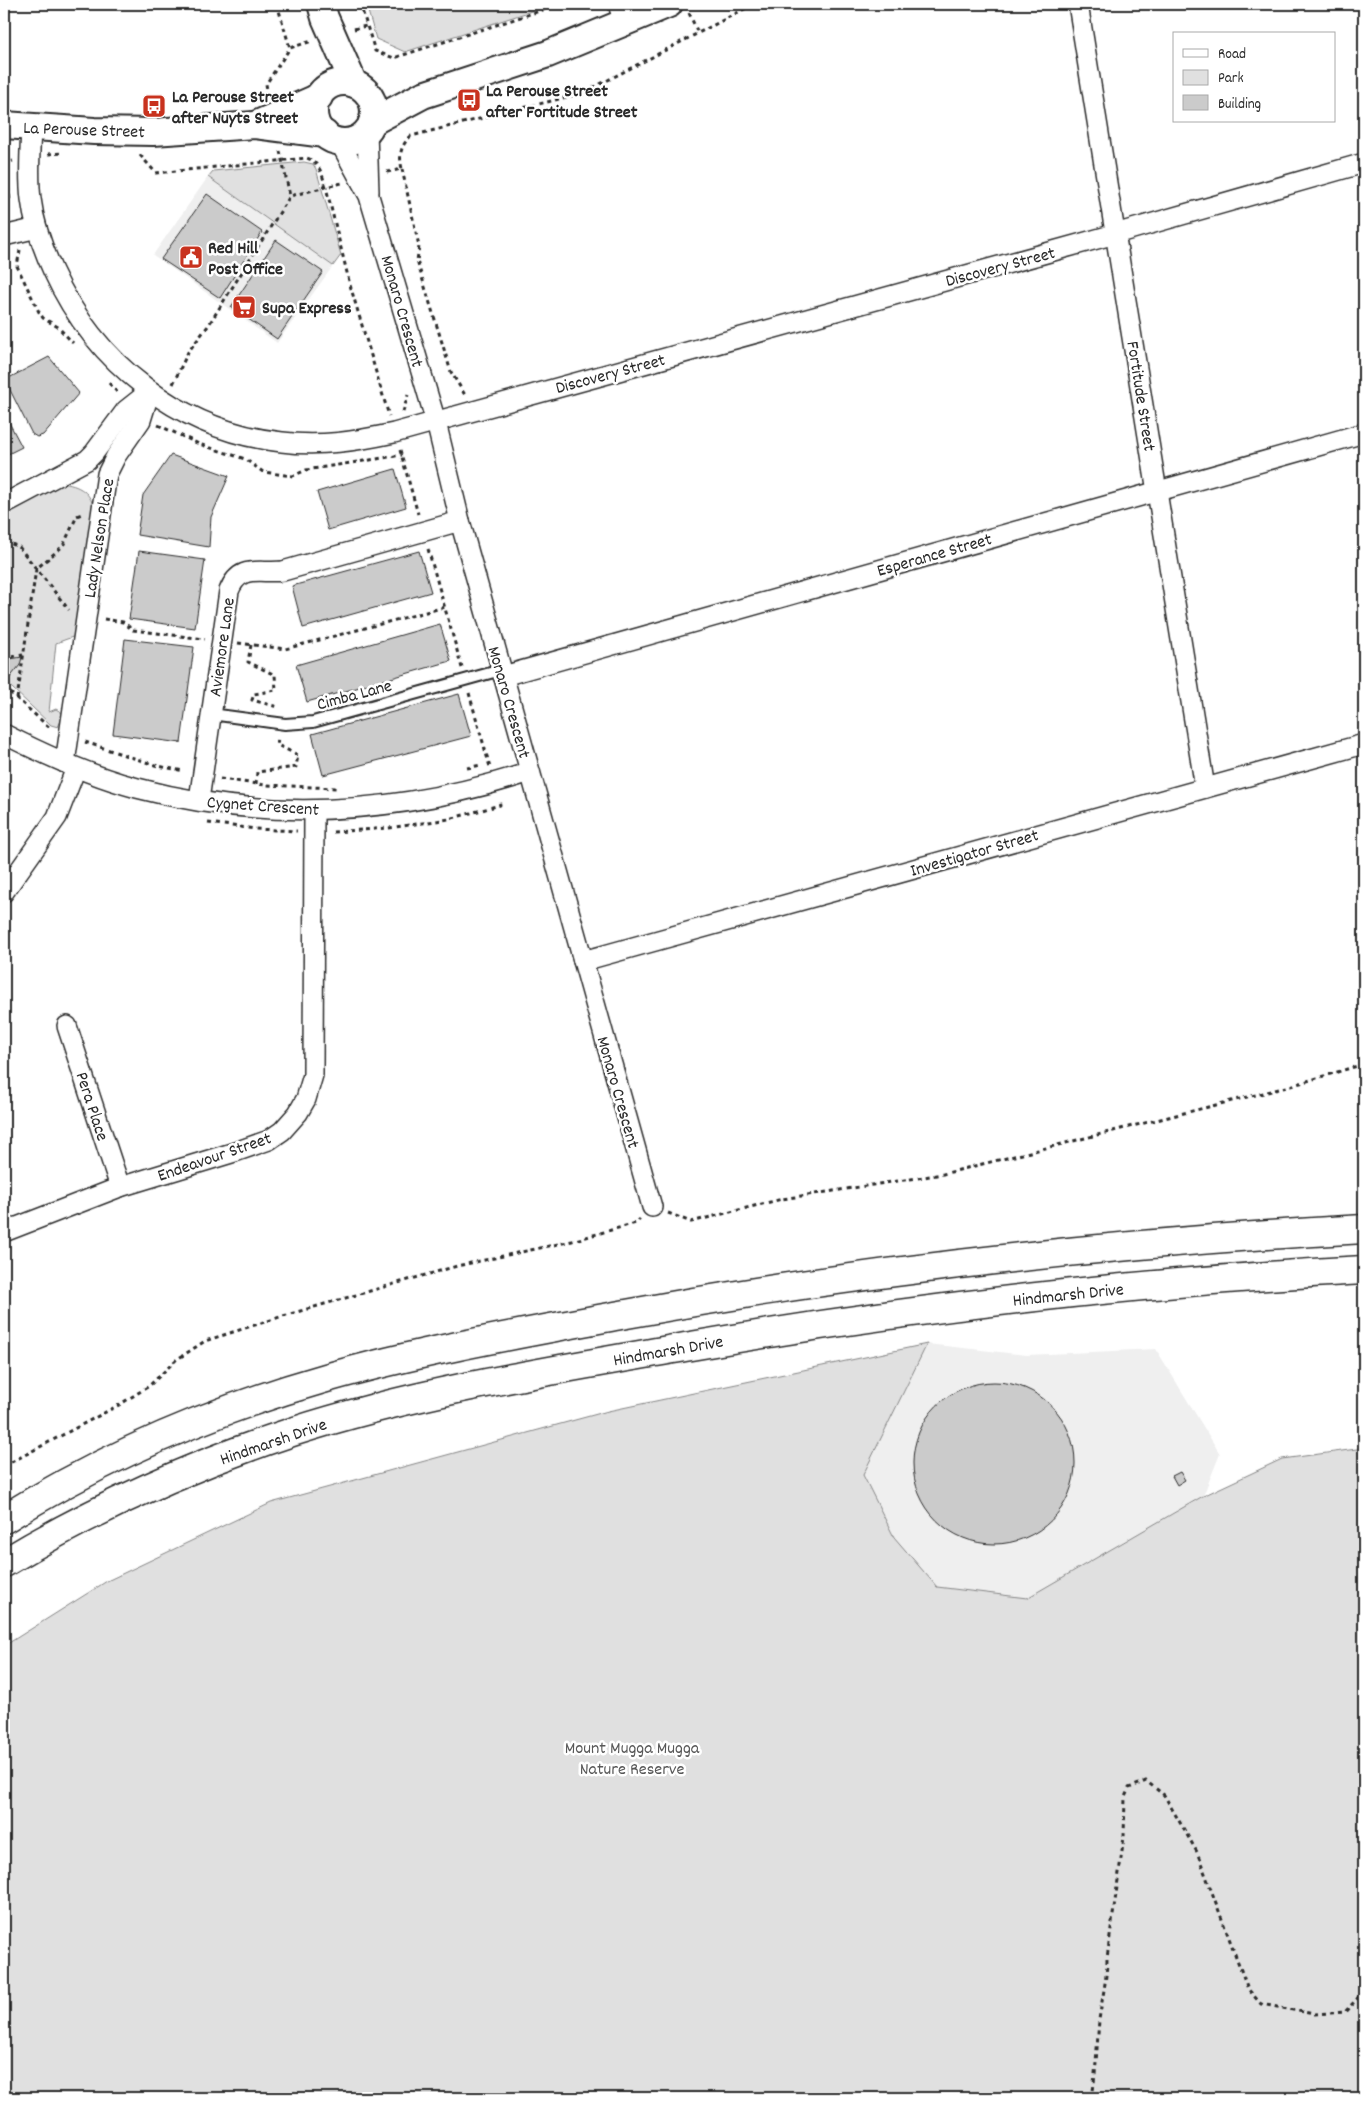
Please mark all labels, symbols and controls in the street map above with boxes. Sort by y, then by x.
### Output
legend [1173,32,1336,122]
text: Road [1218,44,1246,66]
text: Park [1218,68,1244,90]
place label: La Perouse Street after Fortitude Street [486,80,638,126]
place label: La Perouse Street after Nuyts Street [172,86,299,132]
bus stop icon: La Perouse Street after Fortitude Street [456,87,482,113]
bus stop icon: La Perouse Street after Nuyts Street [141,93,167,119]
text: Building [1218,94,1261,116]
street label: La Perouse Street [23,117,146,146]
place label: Red Hill Post Office [208,237,283,283]
street label: Discovery Street [943,242,1059,295]
public building icon: Red Hill Post Office [178,244,204,270]
street label: Monaro Crescent [373,253,429,371]
supermarket icon: Supa Express [231,294,257,320]
place label: Supa Express [262,297,352,322]
street label: Fortitude Street [1118,339,1161,454]
street label: Discovery Street [553,349,669,402]
street label: Lady Nelson Place [79,477,122,600]
street label: Esperance Street [874,528,995,585]
street label: Aviemore Lane [204,596,243,698]
street label: Monaro Crescent [480,644,536,762]
street label: Cimba Lane [314,674,395,718]
street label: Cygnet Crescent [206,791,320,824]
street label: Investigator Street [908,824,1042,885]
street label: Monaro Crescent [589,1034,645,1152]
street label: Pera Place [68,1069,114,1145]
street label: Endeavour Street [154,1127,276,1190]
street label: Hindmarsh Drive [1012,1278,1125,1315]
street label: Hindmarsh Drive [611,1330,726,1374]
street label: Hindmarsh Drive [217,1413,331,1473]
park label: Mount Mugga Mugga Nature Reserve [565,1737,700,1783]

